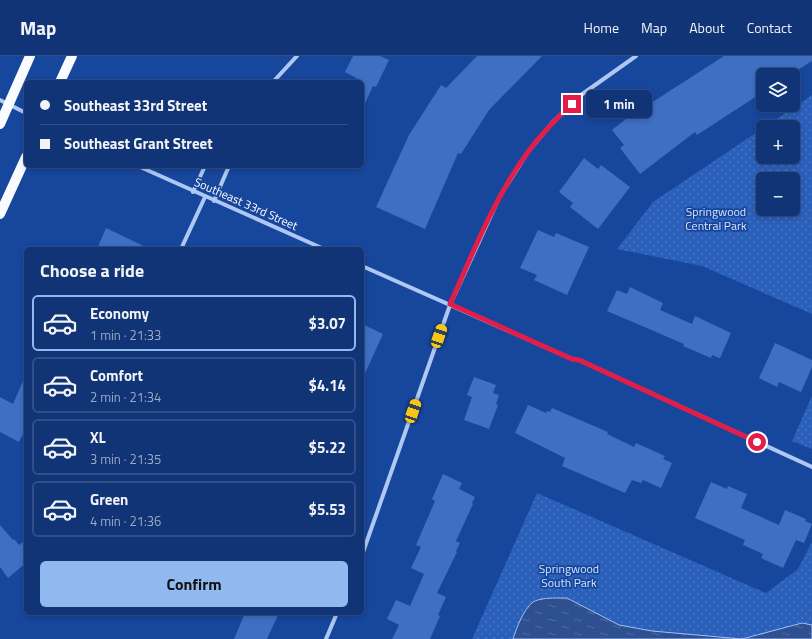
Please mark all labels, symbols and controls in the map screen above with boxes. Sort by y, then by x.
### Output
text: Map [20,13,56,42]
text: Home [584,17,619,38]
text: Map [641,17,667,38]
text: About [689,17,725,38]
text: Contact [747,17,792,38]
map controls [756,68,800,216]
button: layers [756,68,800,112]
callout: 1 min [586,90,652,118]
text: Southeast 33rd Street [64,94,207,117]
text: 1 min [603,94,635,114]
route end [563,95,581,113]
button: + [756,120,800,164]
text: Southeast Grant Street [64,132,213,155]
street label: Southeast 33rd Street [191,172,302,235]
button: − [756,172,800,216]
park label: Springwood Central Park [685,202,747,235]
text: Choose a ride [40,257,144,284]
text: Economy [90,302,149,325]
icon: car [42,305,78,341]
text: $3.07 [309,312,346,335]
car [429,323,449,349]
text: 1 min · 21:33 [90,325,161,345]
text: Comfort [90,364,143,387]
icon: car [42,367,78,403]
text: $4.14 [309,374,346,397]
text: 2 min · 21:34 [90,387,161,407]
car [403,398,423,424]
text: XL [90,426,106,449]
icon: car [42,429,78,465]
route start [748,433,766,451]
text: $5.22 [309,436,346,459]
text: 3 min · 21:35 [90,449,161,469]
text: Green [90,488,128,511]
icon: car [42,491,78,527]
text: $5.53 [309,498,346,521]
text: 4 min · 21:36 [90,511,161,531]
park label: Springwood South Park [539,559,599,592]
button: Confirm [40,561,348,607]

